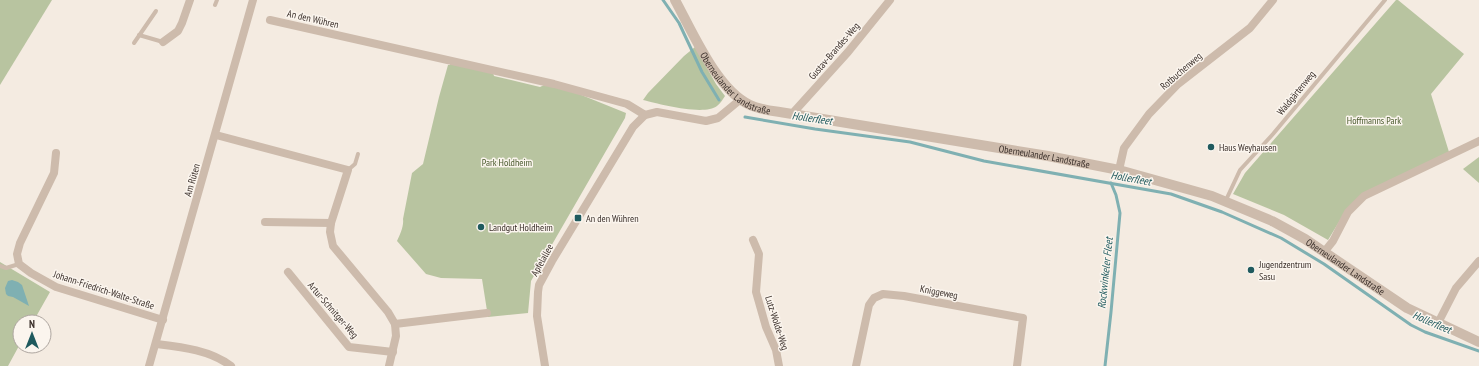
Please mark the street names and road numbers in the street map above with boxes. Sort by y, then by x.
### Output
street label: An den Wühren [286,7,340,31]
street label: Gustav-Brandes-Weg [806,20,862,82]
street label: Oberneulander Landstraße [697,49,772,117]
street label: Rotbuchenweg [1158,49,1204,93]
street label: Waldgärtenweg [1274,68,1318,118]
street label: Oberneulander Landstraße [998,142,1091,171]
street label: Am Rüten [181,162,203,198]
street label: Oberneulander Landstraße [1304,235,1388,298]
street label: Apfelallee [528,242,556,278]
street label: Johann-Friedrich-Walte-Straße [51,267,156,312]
street label: Artur-Schnitger-Weg [305,279,361,341]
street label: Kniggeweg [919,282,959,302]
street label: Lutz-Wolde-Weg [762,294,792,352]

